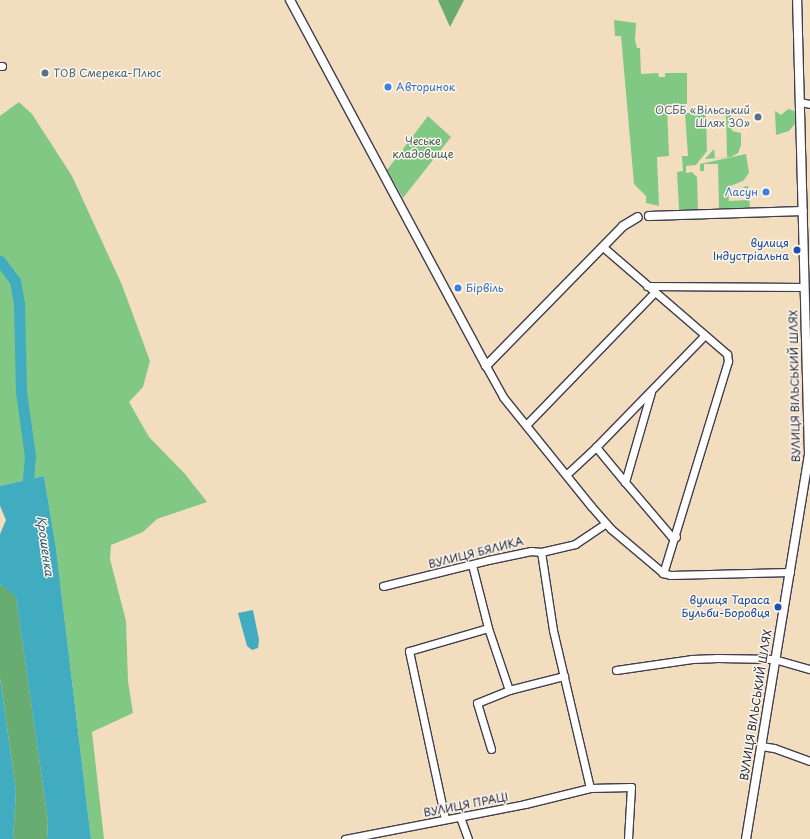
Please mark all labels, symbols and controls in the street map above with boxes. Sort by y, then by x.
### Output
place label: ТОВ Смерека-Плюс [53,66,162,80]
marker: ТОВ Смерека-Плюс [40,68,50,78]
place label: Авторинок [396,80,455,94]
marker: Авторинок [383,82,393,92]
place label: ОСББ «Вільський Шлях 30» [655,104,750,130]
marker: ОСББ «Вільський Шлях 30» [753,112,763,122]
park label: Чеське кладовище [392,135,454,161]
place label: Ласун [725,185,758,199]
marker: Ласун [761,187,771,197]
place label: вулиця Індустріальна [713,237,789,263]
marker: вулиця Індустріальна [792,245,802,255]
place label: Бірвіль [466,281,504,295]
marker: Бірвіль [453,283,463,293]
street label: ВУЛИЦЯ ВІЛЬСЬКИЙ ШЛЯХ [787,309,803,463]
water label: Крошенка [34,515,56,577]
street label: ВУЛИЦЯ БЯЛИКА [427,535,525,571]
place label: вулиця Тараса Бульби-Боровця [682,594,770,620]
marker: вулиця Тараса Бульби-Боровця [773,602,783,612]
street label: ВУЛИЦЯ ВІЛЬСЬКИЙ ШЛЯХ [737,628,775,782]
street label: ВУЛИЦЯ ПРАЦІ [422,790,510,820]

